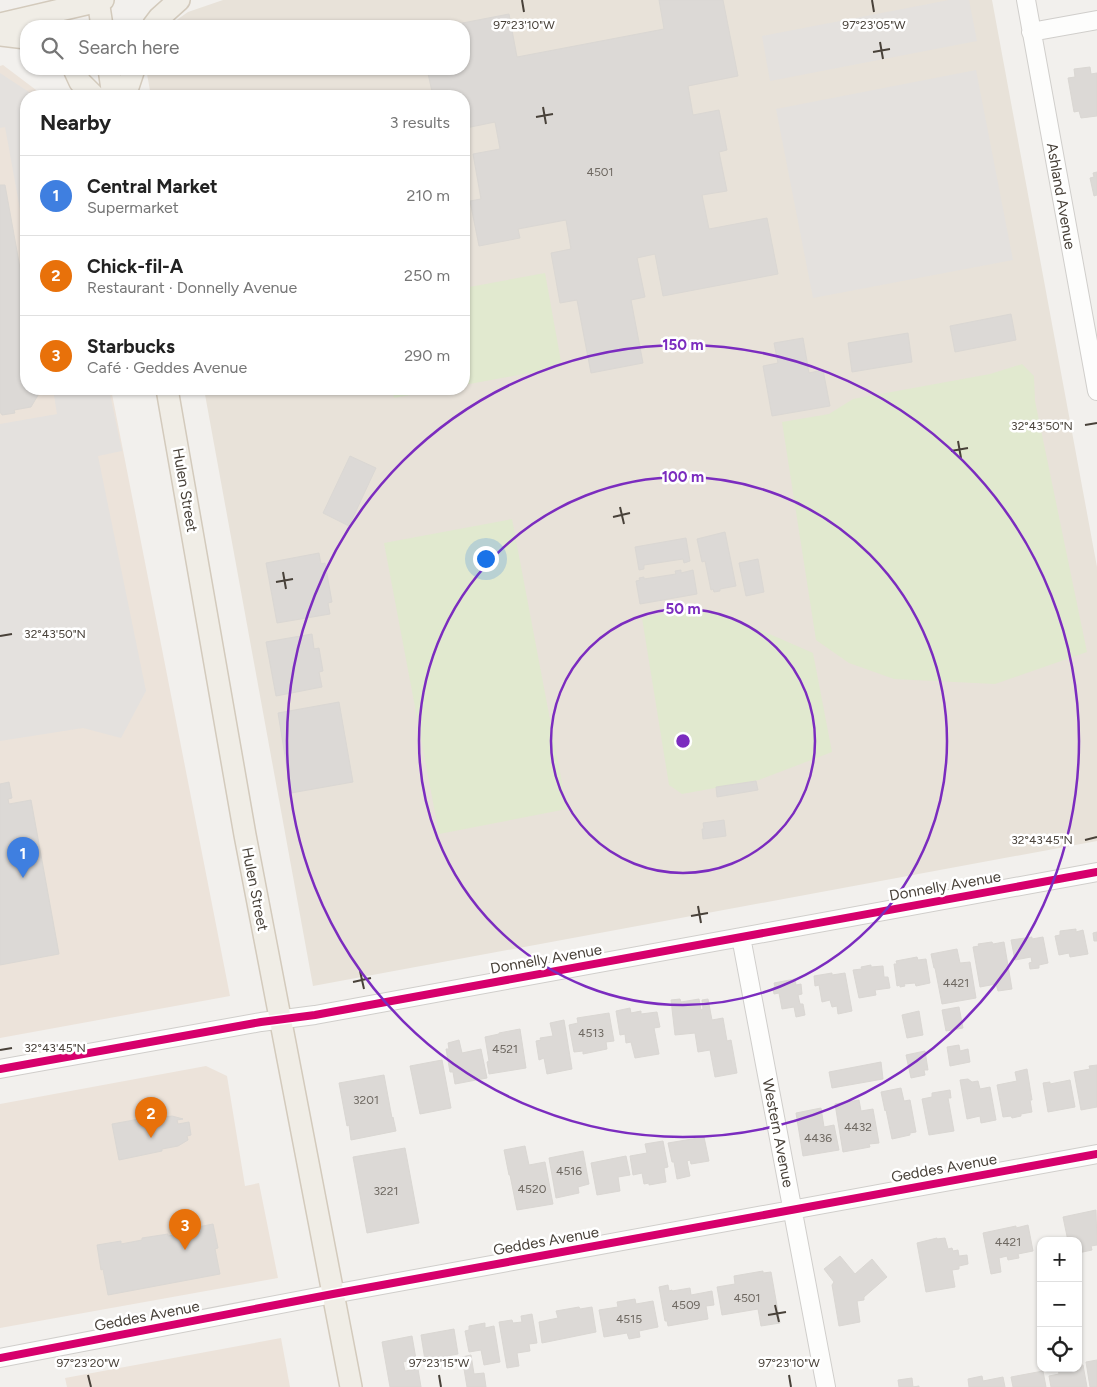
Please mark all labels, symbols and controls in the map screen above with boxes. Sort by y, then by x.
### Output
text: 97°23'10"W [493,18,555,32]
text: 97°23'05"W [842,18,906,32]
search box [20,20,470,75]
icon: search [38,34,66,62]
text: Search here [78,36,180,59]
text: Nearby [40,110,111,135]
text: 3 results [390,113,450,132]
street label: Ashland Avenue [1043,141,1079,251]
house number: 4501 [586,165,614,179]
text: Central Market [87,175,218,198]
text: 1 [53,186,59,205]
text: 210 m [407,186,450,205]
text: Supermarket [87,198,179,217]
text: Chick-fil-A [87,255,183,278]
text: 2 [51,266,61,285]
text: 250 m [404,266,450,285]
text: Restaurant · Donnelly Avenue [87,278,297,297]
text: Starbucks [87,335,175,358]
text: 150 m [662,336,704,354]
text: 3 [52,346,60,365]
text: 290 m [404,346,450,365]
text: Café · Geddes Avenue [87,358,247,377]
text: 32°43'50"N [1011,419,1073,433]
street label: Hulen Street [169,446,201,534]
text: 100 m [662,468,704,486]
your location [473,546,499,572]
text: 50 m [665,600,701,618]
text: 32°43'50"N [24,627,86,641]
centre of rings [674,732,692,750]
text: 32°43'45"N [1011,833,1073,847]
pin: 1 [7,837,39,878]
street label: Hulen Street [238,845,272,933]
street label: Donnelly Avenue [888,867,1002,905]
street label: Donnelly Avenue [489,940,603,978]
house number: 4421 [943,976,969,990]
house number: 4513 [578,1026,604,1040]
text: 32°43'45"N [24,1041,86,1055]
house number: 4521 [492,1042,518,1056]
street label: Western Avenue [759,1077,797,1189]
house number: 3201 [353,1093,379,1107]
pin: 2 [135,1097,167,1138]
house number: 4432 [844,1120,872,1134]
house number: 4436 [804,1131,832,1145]
street label: Geddes Avenue [890,1150,998,1186]
house number: 4516 [556,1164,582,1178]
house number: 4520 [518,1182,547,1196]
house number: 3221 [374,1184,398,1198]
pin: 3 [169,1209,201,1250]
street label: Geddes Avenue [492,1223,600,1259]
house number: 4421 [995,1235,1021,1249]
map controls [1037,1237,1082,1372]
button: + [1037,1237,1082,1282]
button: − [1037,1282,1082,1327]
house number: 4501 [733,1291,761,1305]
street label: Geddes Avenue [93,1297,201,1335]
house number: 4509 [672,1298,701,1312]
house number: 4515 [616,1312,642,1326]
button: locate [1037,1327,1082,1372]
text: 97°23'20"W [56,1356,120,1370]
text: 97°23'15"W [409,1356,470,1370]
text: 97°23'10"W [758,1356,820,1370]

